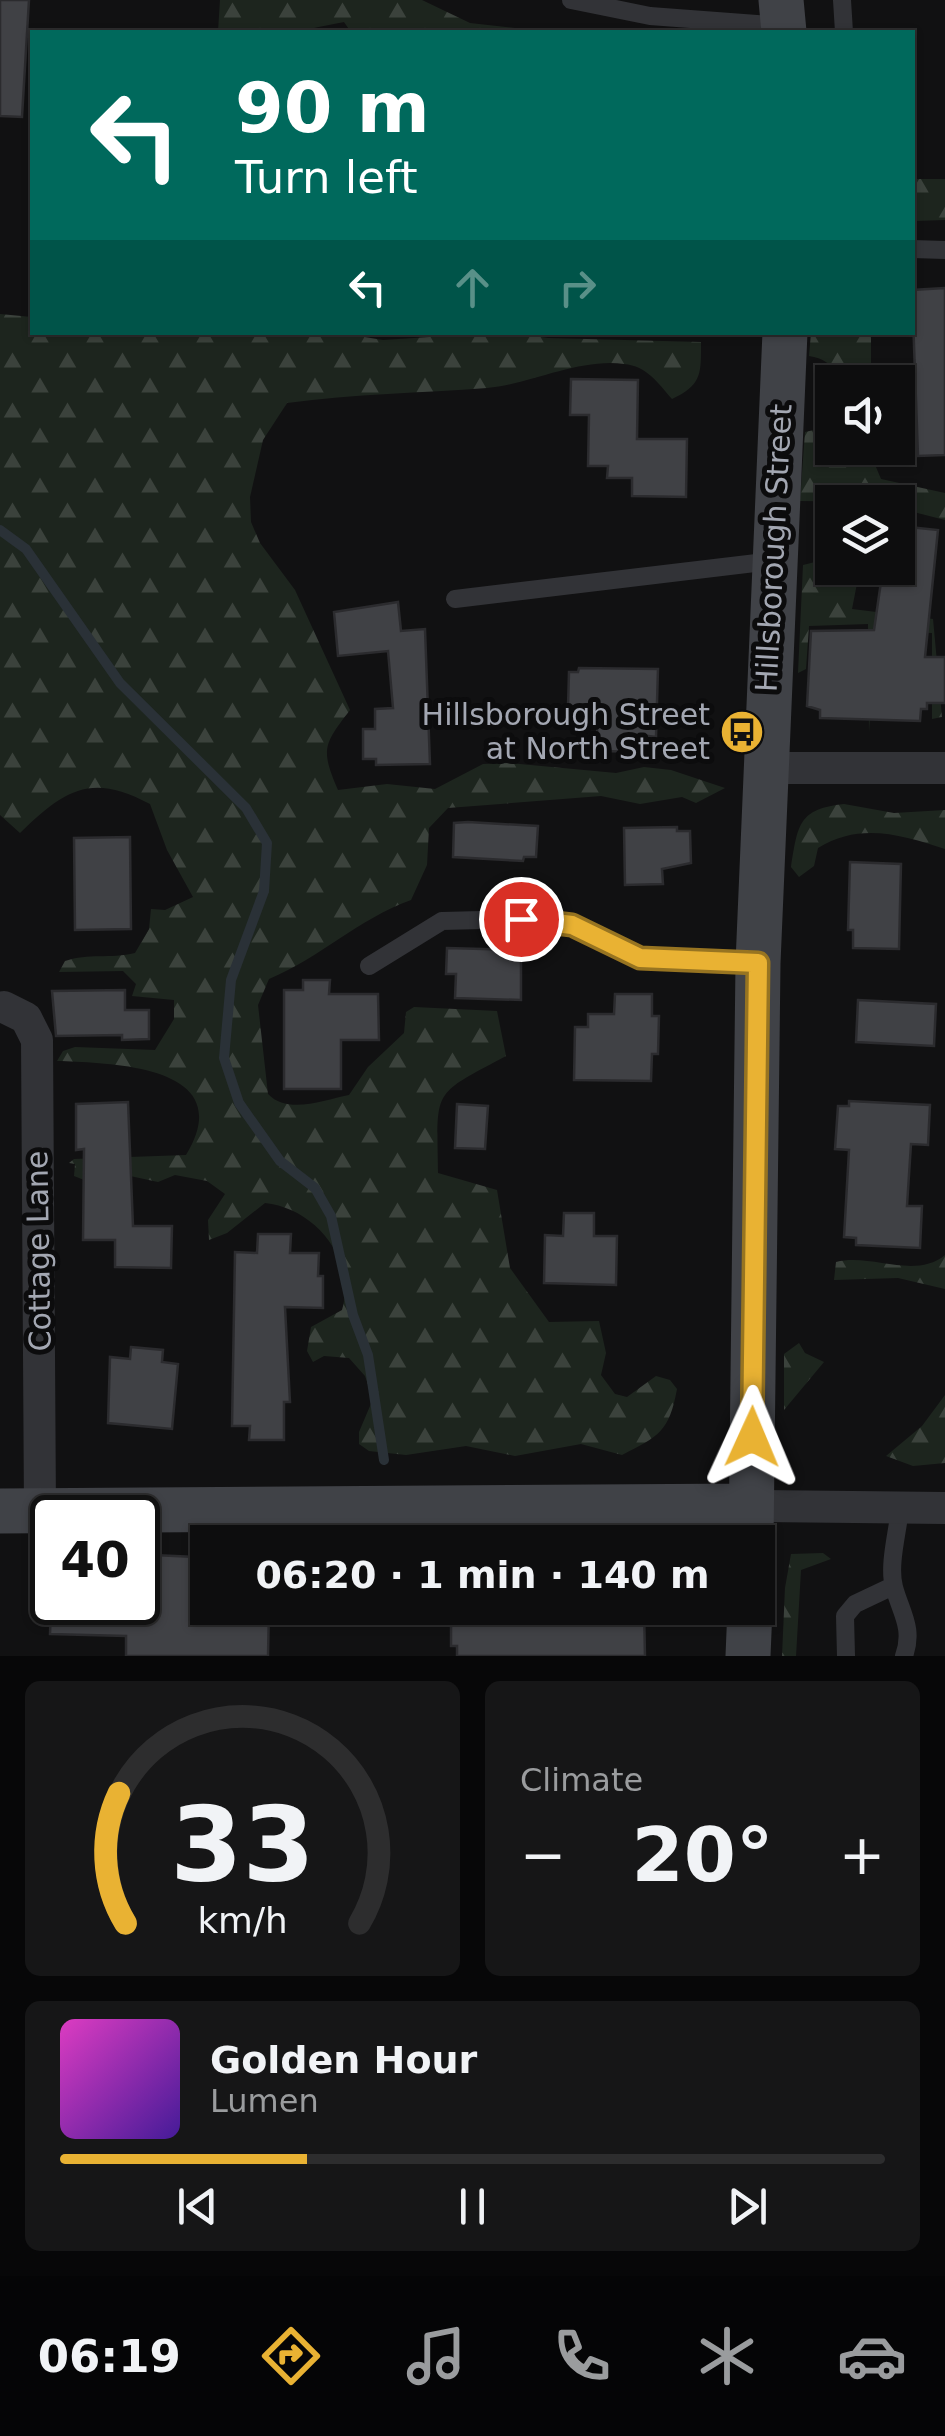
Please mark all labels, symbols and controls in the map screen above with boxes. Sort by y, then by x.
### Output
text: 90 m [235,67,430,149]
icon: left [70,70,200,200]
text: Turn left [235,151,418,204]
icon: left [340,260,395,315]
icon: ahead [445,260,500,315]
icon: right [550,260,605,315]
map controls [815,365,915,585]
button: sound [815,365,915,465]
street label: Hillsborough Street [748,403,799,693]
button: layers [815,485,915,585]
place label: Hillsborough Street at North Street [422,697,710,766]
bus stop icon: Hillsborough Street at North Street [719,709,765,755]
pin [479,877,564,962]
icon: arrive [494,892,549,947]
street label: Cottage Lane [19,1150,58,1352]
position arrow [700,1385,804,1489]
speed limit sign: 40 [30,1495,160,1625]
text: 06:20 · 1 min · 140 m [255,1553,710,1597]
text: Climate [520,1761,643,1799]
text: 33 [170,1784,315,1906]
text: 20° [632,1811,773,1899]
text: − [520,1823,566,1887]
text: + [839,1823,885,1887]
text: km/h [197,1900,288,1941]
text: Golden Hour [210,2038,477,2082]
text: Lumen [210,2082,319,2120]
icon: previous [170,2179,225,2234]
icon: pause [445,2179,500,2234]
icon: next [720,2179,775,2234]
icon: directions [256,2321,326,2391]
icon: music [401,2321,471,2391]
icon: phone [547,2321,617,2391]
icon: climate [692,2321,762,2391]
icon: car [837,2321,907,2391]
text: 06:19 [38,2330,181,2383]

